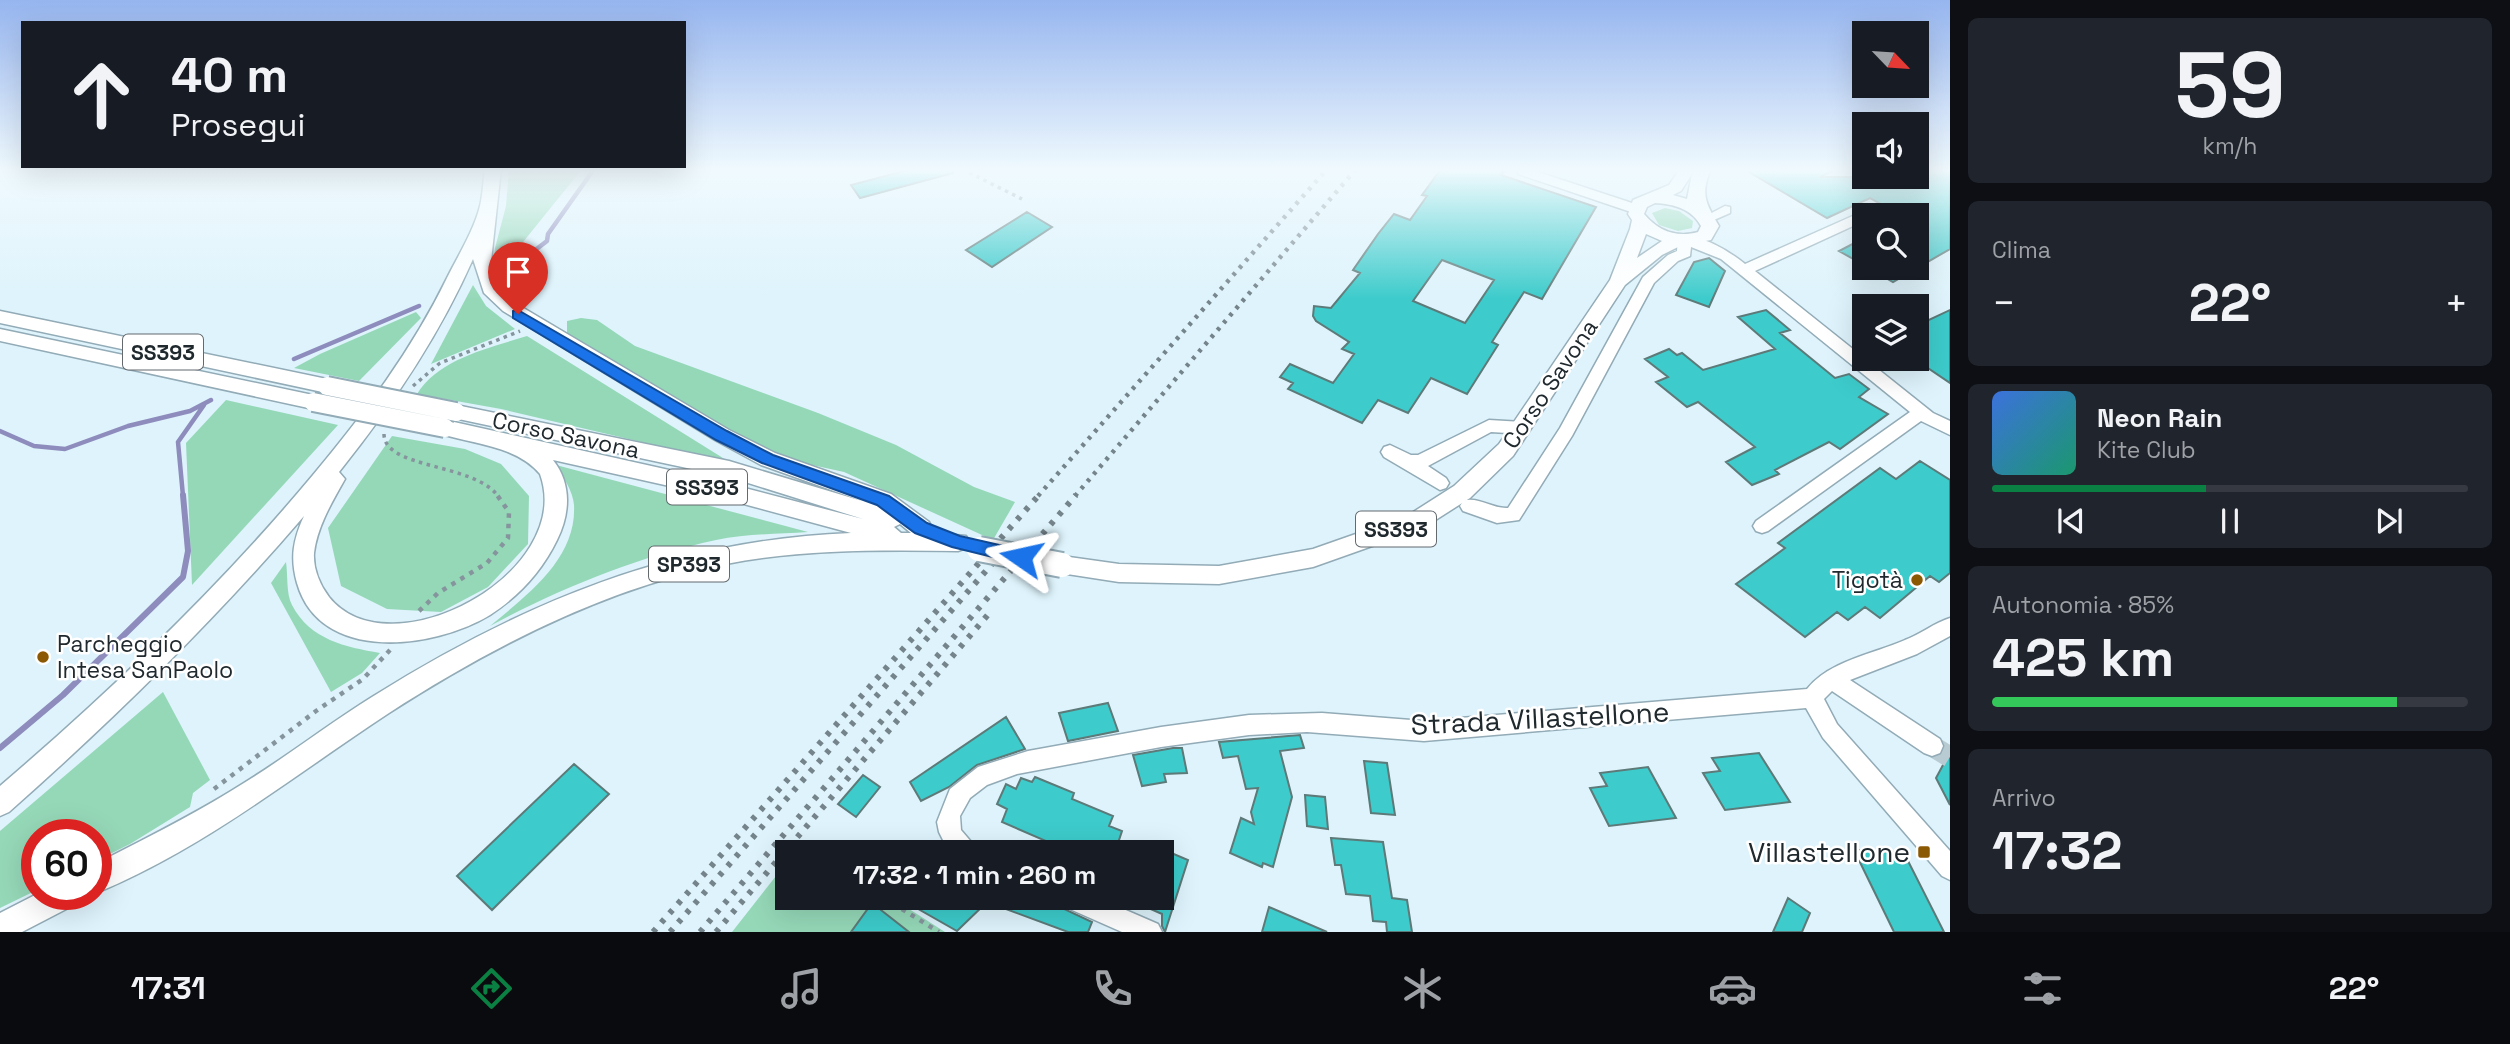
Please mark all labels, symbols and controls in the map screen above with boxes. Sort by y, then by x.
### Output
north arrow [1852,21,1928,98]
map controls [1852,21,1929,371]
text: 59 [2175,27,2285,144]
text: 40 m [171,44,288,106]
icon: ahead [56,49,147,140]
text: Prosegui [171,105,305,145]
button: sound [1852,112,1929,189]
text: km/h [2203,131,2257,161]
button: search [1852,203,1929,280]
text: Clima [1992,235,2051,265]
pin [488,242,548,314]
icon: arrive [499,253,537,291]
text: 22° [2189,270,2271,336]
text: − [1992,279,2016,327]
text: + [2444,279,2468,327]
button: layers [1852,294,1929,371]
street label: Corso Savona [1496,313,1604,455]
road number: SS393 [123,334,203,370]
text: Neon Rain [2097,401,2222,435]
street label: Corso Savona [490,405,642,465]
text: Kite Club [2097,435,2196,465]
road number: SS393 [667,470,747,504]
icon: previous [2052,502,2090,540]
icon: pause [2211,502,2249,540]
icon: next [2370,502,2408,540]
road number: SS393 [1356,512,1436,546]
position arrow [984,520,1058,594]
road number: SP393 [649,546,729,582]
place label: Tigotà [1832,565,1903,595]
marker: Tigotà [1909,572,1925,588]
text: Autonomia · 85% [1992,590,2174,620]
text: 425 km [1992,625,2174,691]
place label: Parcheggio Intesa SanPaolo [57,629,233,685]
marker: Parcheggio Intesa SanPaolo [35,649,51,665]
street label: Strada Villastellone [1410,693,1670,743]
text: Arrivo [1992,783,2056,813]
text: 17:32 [1992,818,2122,884]
speed limit sign: 60 [21,819,112,910]
place label: Villastellone [1748,834,1910,870]
marker: Villastellone [1916,844,1932,860]
text: 17:32 · 1 min · 260 m [853,858,1096,892]
icon: directions [467,964,516,1013]
icon: music [777,964,826,1013]
icon: phone [1088,964,1137,1013]
icon: climate [1398,964,1447,1013]
icon: car [1708,964,1757,1013]
icon: filters [2018,964,2067,1013]
text: 17:31 [131,968,206,1008]
text: 22° [2329,968,2379,1008]

